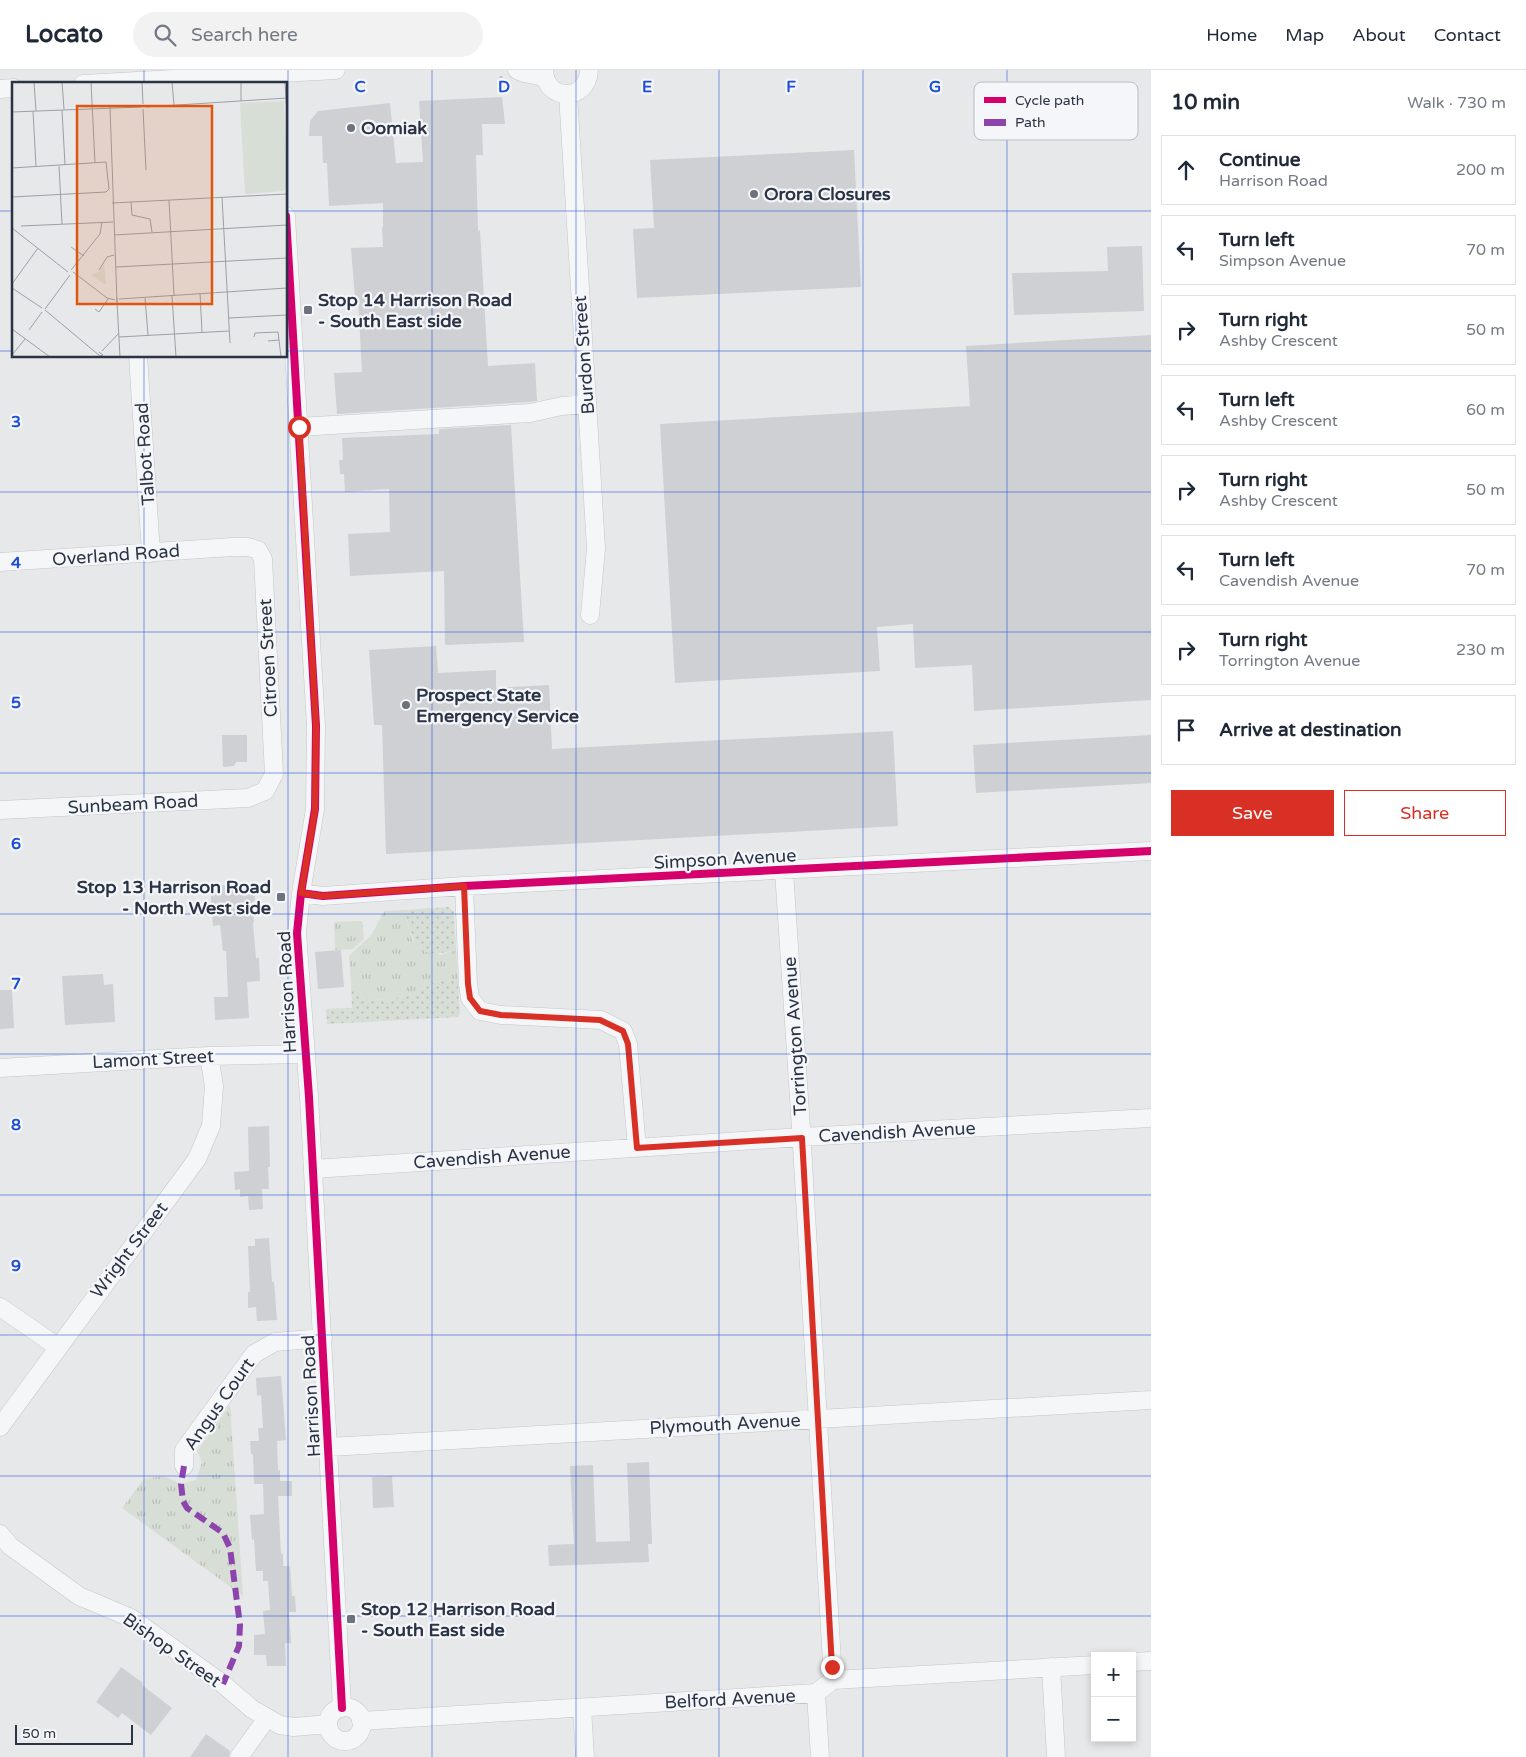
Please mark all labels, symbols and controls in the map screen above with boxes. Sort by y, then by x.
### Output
search box [133,12,483,57]
text: Locato [25,20,103,49]
icon: search [151,21,179,49]
text: Search here [191,24,298,46]
text: Home [1206,24,1257,46]
text: Map [1285,24,1324,46]
text: About [1352,24,1406,46]
text: Contact [1434,24,1501,46]
text: C [354,77,366,97]
text: D [498,77,510,97]
text: E [642,77,652,97]
text: F [786,77,796,97]
text: G [929,77,941,97]
inset map [12,82,288,358]
legend [974,82,1138,140]
text: 10 min [1171,90,1240,115]
text: Cycle path [1015,92,1084,109]
text: Walk · 730 m [1407,93,1506,113]
text: Path [1015,114,1046,131]
place label: Oomiak [361,117,427,139]
marker: Oomiak [345,122,357,134]
text: Continue [1219,149,1301,171]
icon: ahead [1172,156,1200,184]
text: 200 m [1456,160,1505,180]
text: Harrison Road [1219,171,1328,191]
place label: Orora Closures [764,183,891,205]
marker: Orora Closures [748,188,760,200]
text: Turn left [1219,229,1295,251]
icon: left [1172,236,1200,264]
text: 70 m [1466,240,1505,260]
text: Simpson Avenue [1219,251,1346,271]
place label: Stop 14 Harrison Road - South East side [318,289,512,332]
street label: Burdon Street [569,295,599,415]
marker: Stop 14 Harrison Road - South East side [302,304,314,316]
text: Turn right [1219,309,1307,331]
icon: right [1172,316,1200,344]
text: 50 m [1466,320,1505,340]
text: Ashby Crescent [1219,331,1338,351]
text: Turn left [1219,389,1295,411]
icon: left [1172,396,1200,424]
text: 60 m [1466,400,1505,420]
street label: Talbot Road [130,402,160,506]
text: Ashby Crescent [1219,411,1338,431]
text: 3 [11,412,21,432]
route start [288,416,311,439]
text: Turn right [1219,469,1307,491]
icon: right [1172,476,1200,504]
text: 50 m [1466,480,1505,500]
text: Ashby Crescent [1219,491,1338,511]
street label: Overland Road [51,540,181,570]
text: Turn left [1219,549,1295,571]
text: 4 [11,553,21,573]
icon: left [1172,556,1200,584]
text: 70 m [1466,560,1505,580]
text: Cavendish Avenue [1219,571,1359,591]
street label: Citroen Street [254,598,282,718]
text: Turn right [1219,629,1307,651]
icon: right [1172,636,1200,664]
text: 230 m [1456,640,1505,660]
text: Torrington Avenue [1219,651,1360,671]
place label: Prospect State Emergency Service [416,684,579,727]
text: 5 [11,693,21,713]
marker: Prospect State Emergency Service [400,699,412,711]
icon: arrive [1172,716,1200,744]
text: Arrive at destination [1219,719,1402,741]
street label: Sunbeam Road [67,790,199,818]
button: Save [1171,790,1334,836]
button: Share [1344,790,1506,836]
text: 6 [11,834,21,854]
street label: Simpson Avenue [653,844,797,874]
place label: Stop 13 Harrison Road - North West side [77,876,271,919]
marker: Stop 13 Harrison Road - North West side [275,891,287,903]
street label: Harrison Road [273,930,301,1054]
street label: Torrington Avenue [778,956,812,1116]
text: 7 [11,974,21,994]
street label: Lamont Street [92,1045,214,1073]
text: 8 [11,1115,21,1135]
street label: Cavendish Avenue [818,1117,976,1147]
street label: Cavendish Avenue [413,1141,571,1173]
street label: Wright Street [86,1197,172,1302]
text: 9 [11,1256,21,1276]
street label: Harrison Road [297,1334,325,1458]
street label: Angus Court [179,1353,259,1454]
street label: Plymouth Avenue [649,1409,801,1439]
place label: Stop 12 Harrison Road - South East side [361,1598,555,1641]
street label: Bishop Street [119,1608,225,1692]
marker: Stop 12 Harrison Road - South East side [345,1613,357,1625]
map controls [1091,1652,1136,1742]
button: + [1091,1652,1136,1697]
route end [821,1656,844,1679]
street label: Belford Avenue [664,1685,796,1713]
button: − [1091,1697,1136,1742]
scale bar [15,1722,132,1745]
text: 50 m [22,1725,56,1742]

